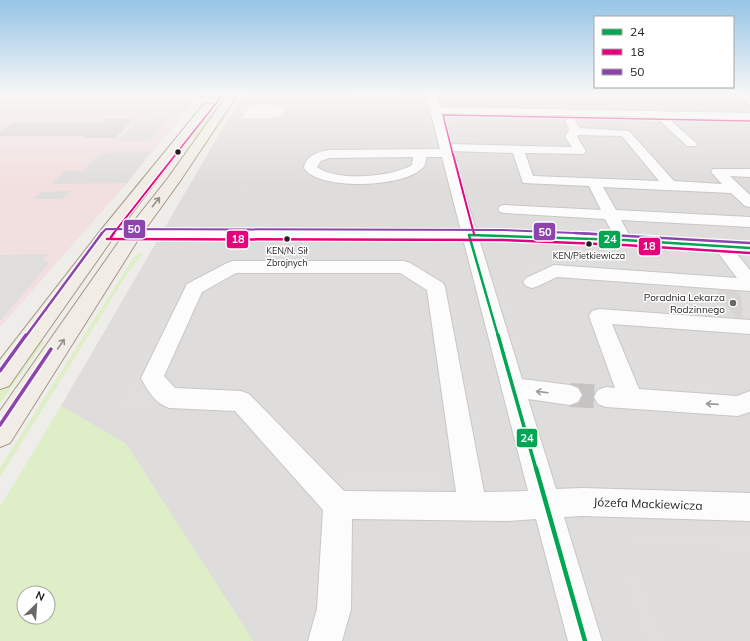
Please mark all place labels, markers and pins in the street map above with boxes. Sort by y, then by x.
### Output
unlabelled marker [173,147,183,157]
marker: KEN/N. Sił Zbrojnych [282,234,292,244]
marker: KEN/Pietkiewicza [584,239,594,249]
place label: KEN/N. Sił Zbrojnych [266,245,309,269]
place label: KEN/Pietkiewicza [553,250,625,261]
place label: Poradnia Lekarza Rodzinnego [644,291,725,316]
marker: Poradnia Lekarza Rodzinnego [728,298,738,308]

